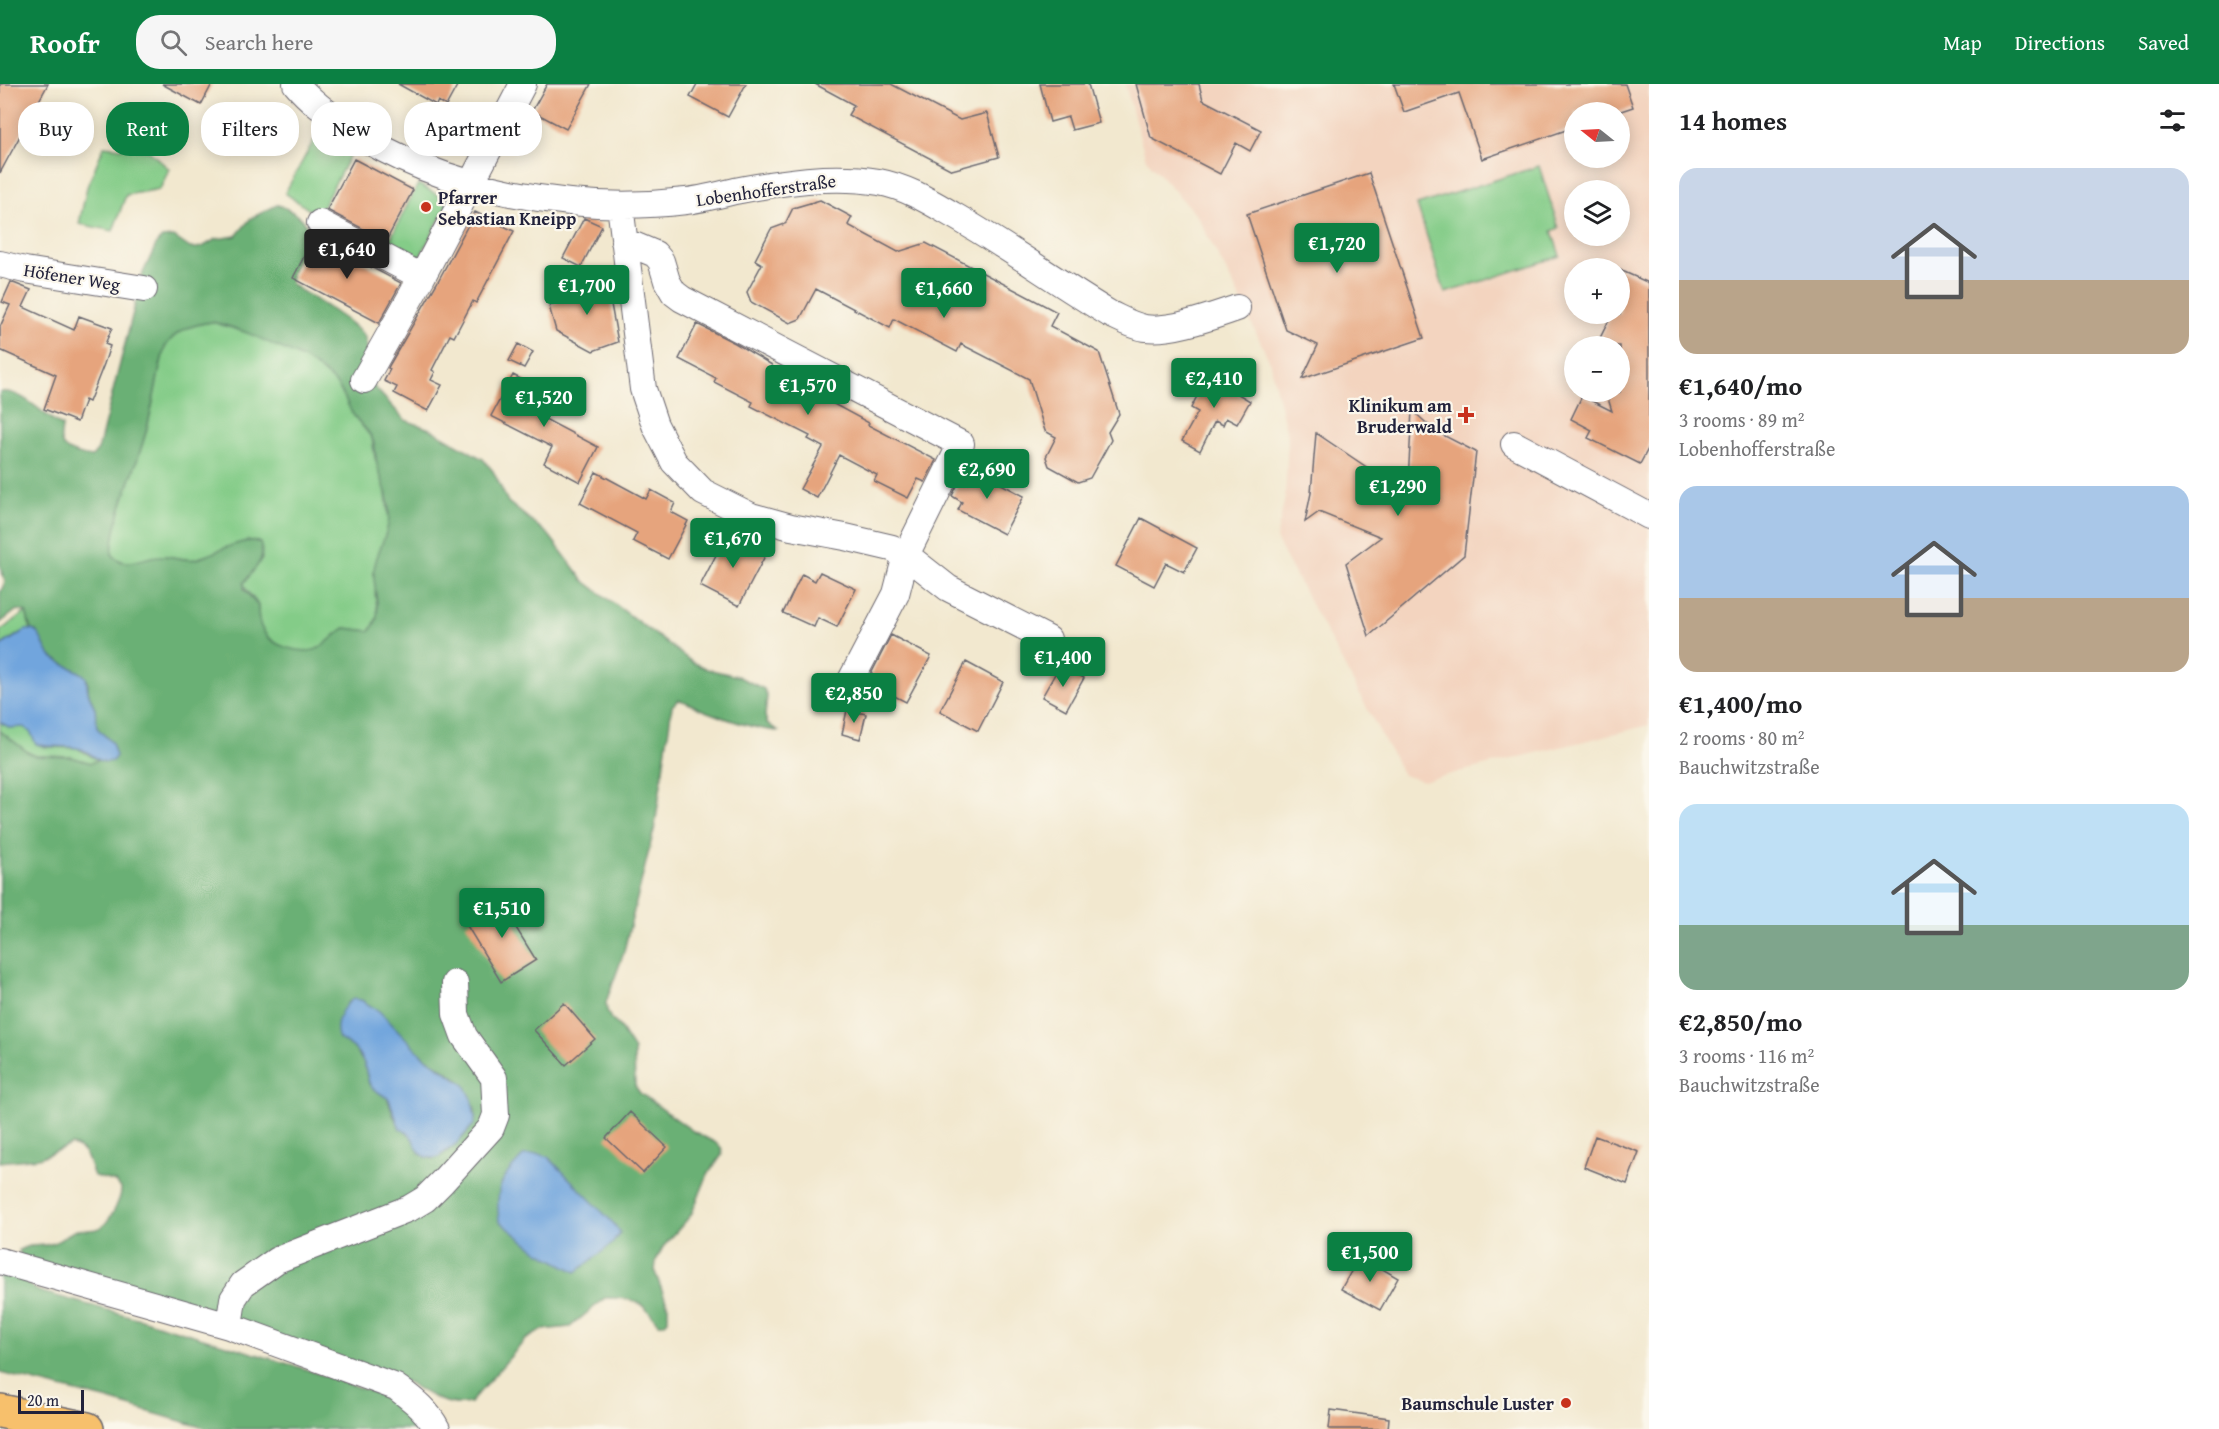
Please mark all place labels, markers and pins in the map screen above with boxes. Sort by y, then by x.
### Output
place label: Pfarrer Sebastian Kneipp [438,184,576,232]
marker: Pfarrer Sebastian Kneipp [419,200,433,214]
pin: €1,720 [1288,223,1386,274]
pin: €1,640 [298,229,396,280]
pin: €1,700 [538,265,636,316]
pin: €1,660 [895,268,993,319]
pin: €2,410 [1165,358,1263,409]
pin: €1,570 [759,365,857,416]
pin: €1,520 [495,377,593,428]
place label: Klinikum am Bruderwald [1349,392,1453,440]
marker: Klinikum am Bruderwald [1457,406,1475,424]
pin: €2,690 [938,449,1036,500]
pin: €1,290 [1349,466,1447,517]
pin: €1,670 [684,518,782,569]
pin: €1,400 [1014,637,1112,688]
pin: €2,850 [805,673,903,724]
pin: €1,510 [453,888,551,939]
pin: €1,500 [1321,1232,1419,1283]
place label: Baumschule Luster [1401,1390,1555,1417]
marker: Baumschule Luster [1559,1396,1573,1410]

